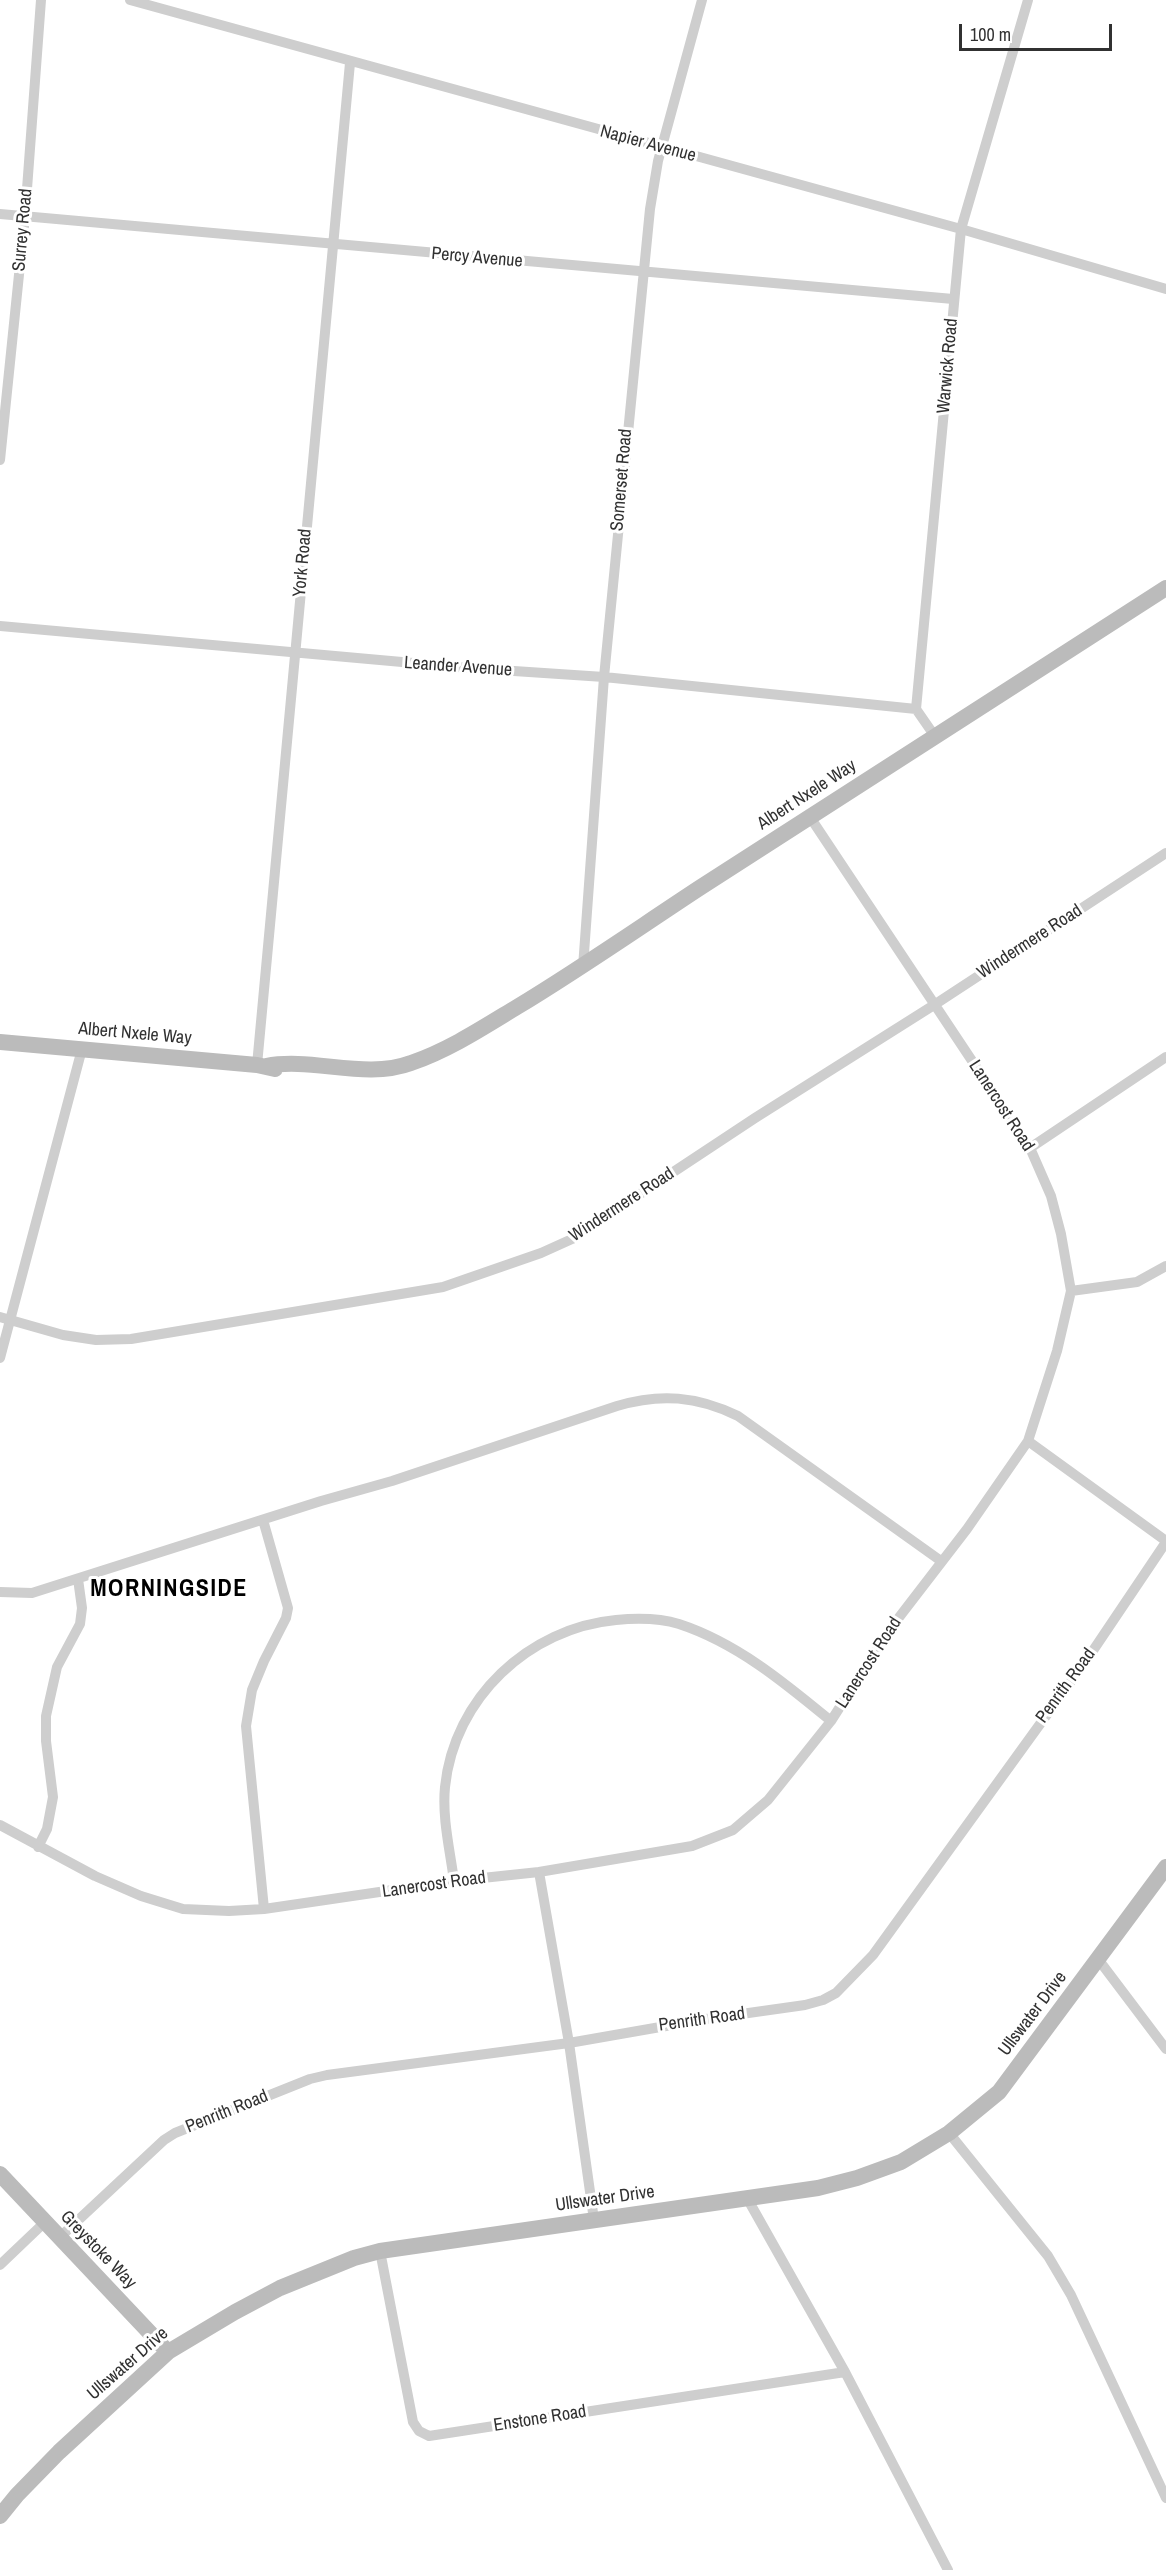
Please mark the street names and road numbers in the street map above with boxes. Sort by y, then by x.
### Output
street label: Napier Avenue [598,121,698,167]
street label: Surrey Road [9,188,37,272]
street label: Percy Avenue [430,243,524,273]
street label: Warwick Road [933,318,963,414]
street label: Somerset Road [607,428,637,532]
street label: York Road [289,528,317,598]
street label: Leander Avenue [403,652,513,682]
street label: Albert Nxele Way [754,755,860,835]
street label: Windermere Road [974,900,1086,984]
street label: Albert Nxele Way [78,1018,192,1050]
street label: Lanercost Road [964,1056,1038,1156]
street label: Windermere Road [566,1163,678,1247]
street label: Lanercost Road [832,1613,906,1713]
street label: Penrith Road [1032,1644,1100,1728]
street label: Lanercost Road [381,1867,487,1903]
street label: Ullswater Drive [994,1968,1072,2060]
street label: Penrith Road [657,2003,747,2037]
street label: Penrith Road [183,2086,271,2138]
street label: Ullswater Drive [554,2181,656,2217]
street label: Greystoke Way [55,2206,141,2294]
street label: Ullswater Drive [83,2323,173,2405]
street label: Enstone Road [492,2401,588,2437]

